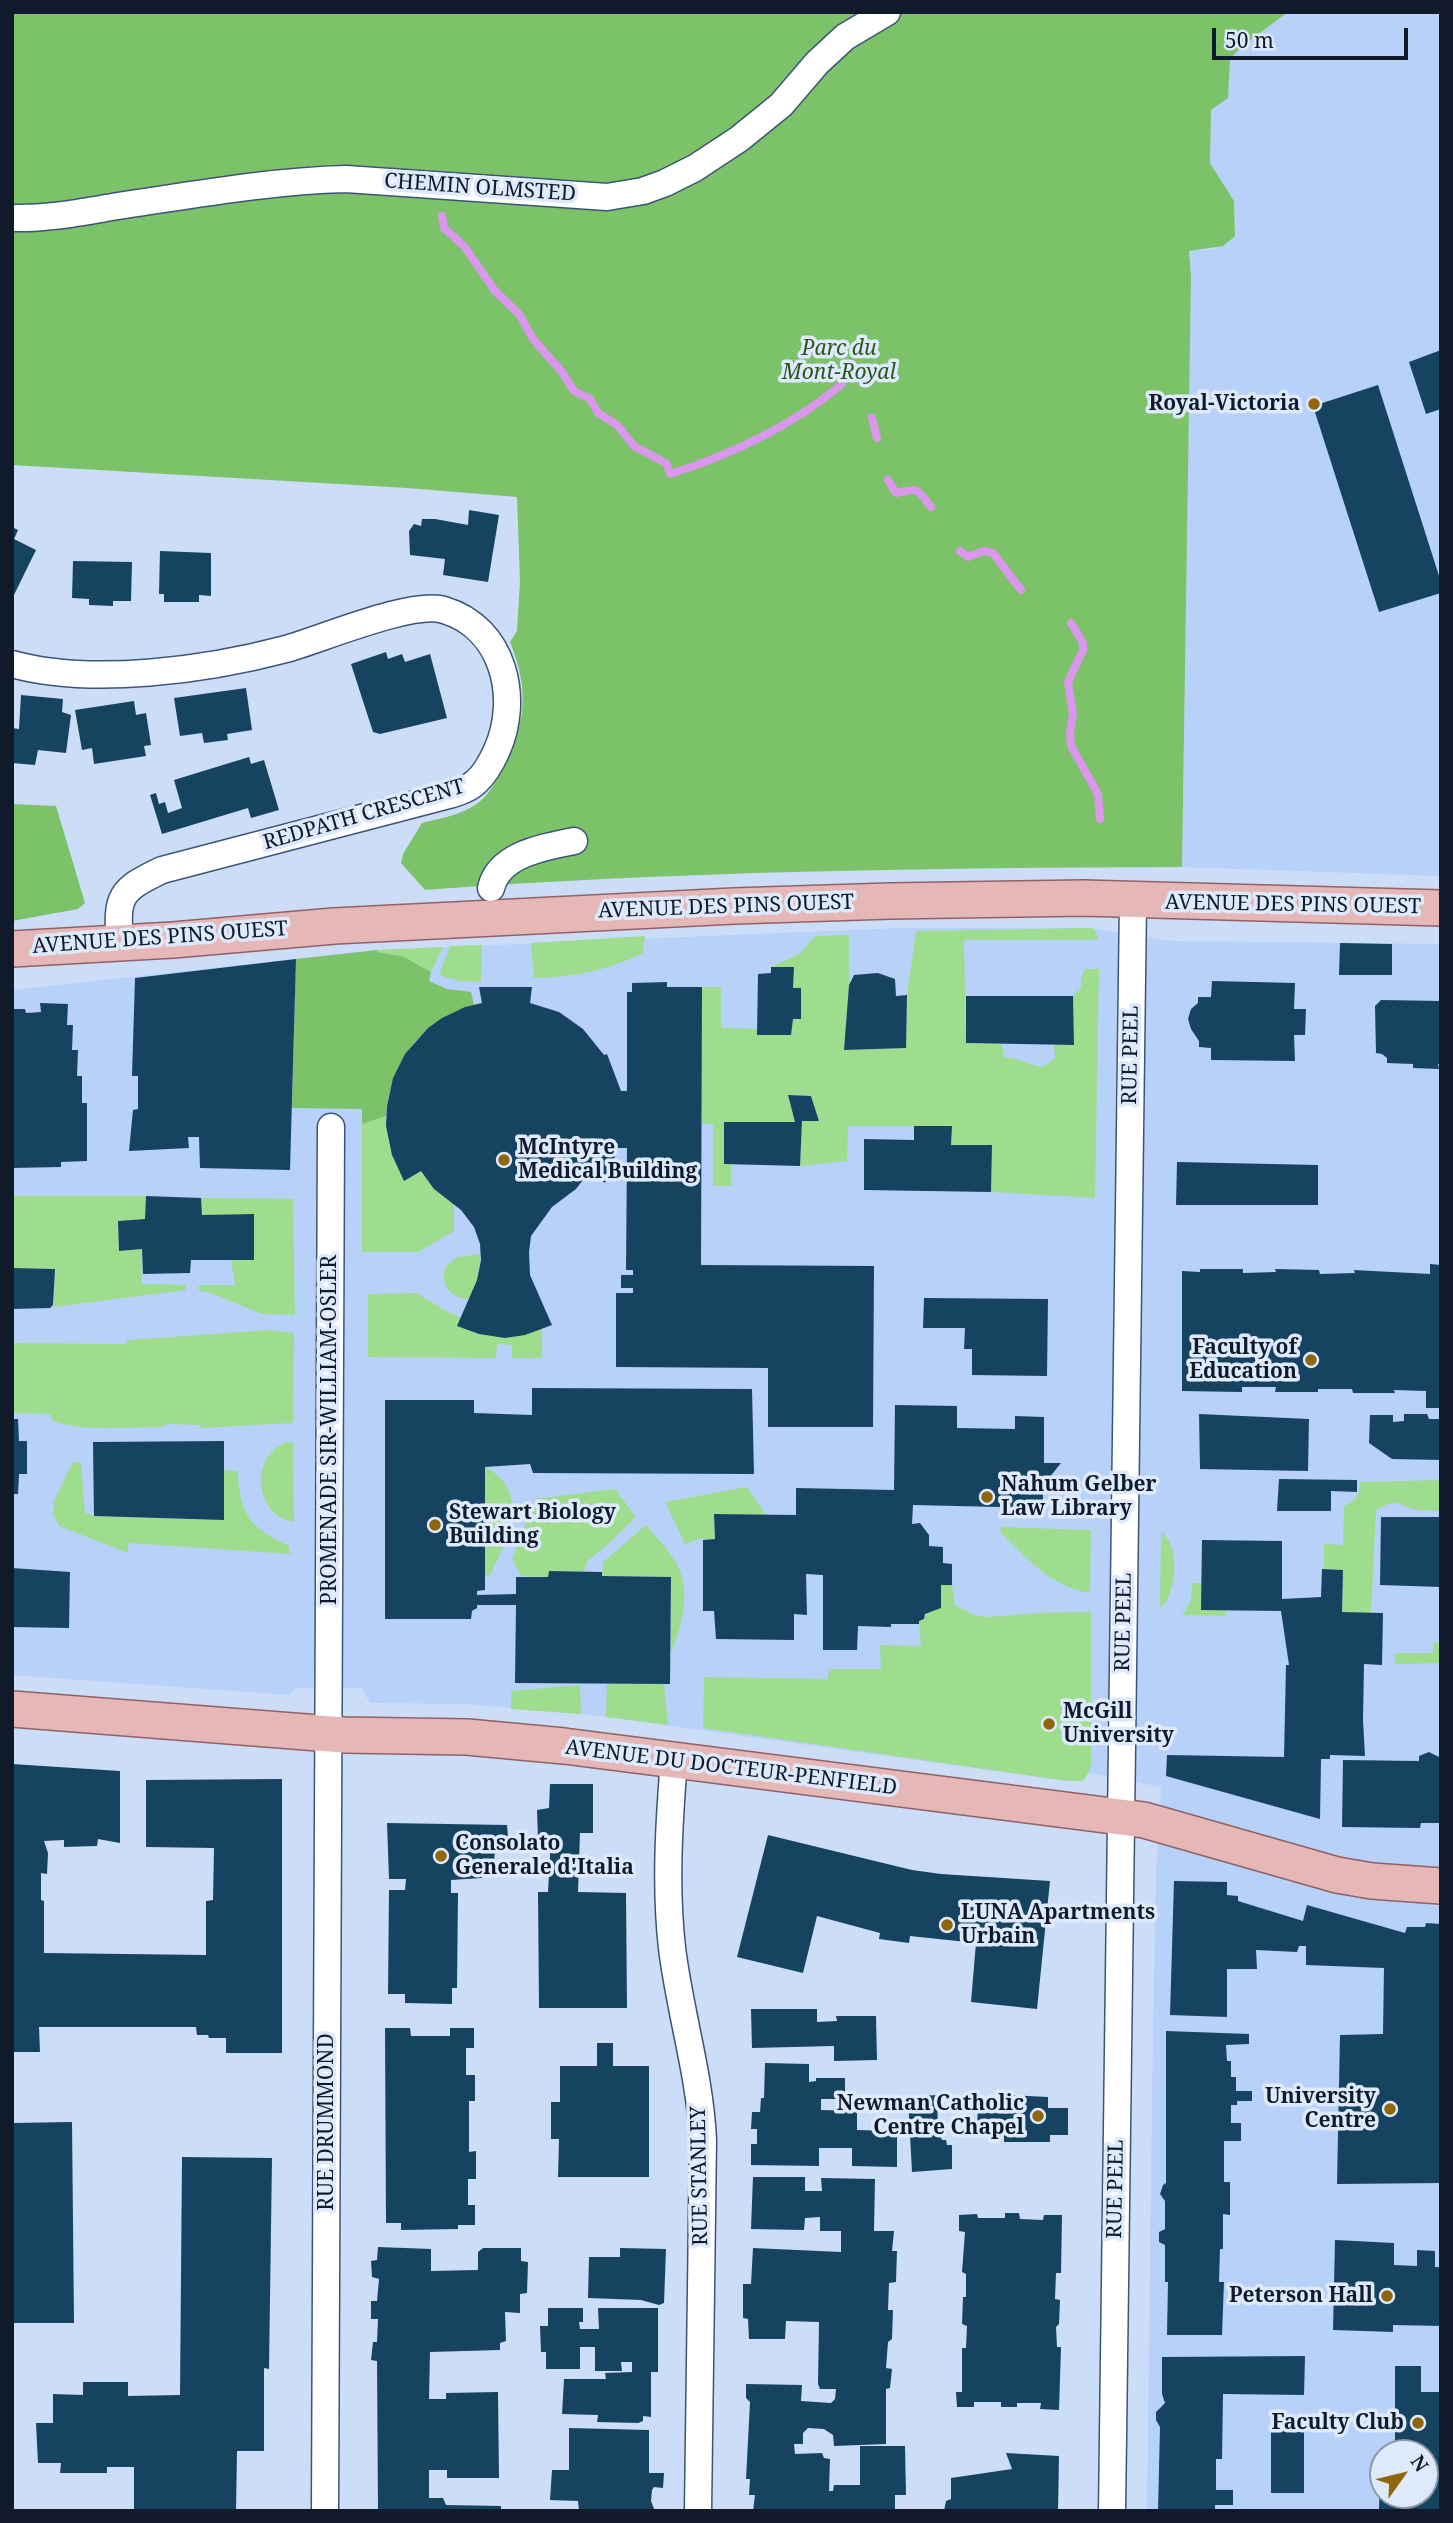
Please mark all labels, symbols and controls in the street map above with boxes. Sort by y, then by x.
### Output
scale bar [1215,14,1411,58]
text: 50 m [1225,26,1274,54]
street label: CHEMIN OLMSTED [383,169,577,207]
park label: Parc du Mont-Royal [782,336,896,386]
place label: Royal-Victoria [1148,391,1300,417]
marker: Royal-Victoria [1306,396,1322,412]
street label: REDPATH CRESCENT [260,774,468,856]
street label: AVENUE DES PINS OUEST [598,890,854,924]
street label: AVENUE DES PINS OUEST [1165,890,1421,920]
street label: AVENUE DES PINS OUEST [31,916,289,960]
street label: RUE PEEL [1118,1005,1144,1105]
place label: McIntyre Medical Building [518,1135,697,1185]
marker: McIntyre Medical Building [496,1152,512,1168]
street label: PROMENADE SIR-WILLIAM-OSLER [317,1255,343,1605]
place label: Faculty of Education [1189,1335,1297,1385]
marker: Faculty of Education [1303,1352,1319,1368]
place label: Nahum Gelber Law Library [1001,1472,1157,1522]
marker: Nahum Gelber Law Library [979,1489,995,1505]
place label: Stewart Biology Building [449,1500,616,1550]
marker: Stewart Biology Building [427,1517,443,1533]
street label: RUE PEEL [1111,1572,1137,1672]
place label: McGill University [1063,1699,1174,1749]
marker: McGill University [1041,1716,1057,1732]
street label: AVENUE DU DOCTEUR-PENFIELD [564,1735,898,1801]
place label: Consolato Generale d'Italia [455,1831,634,1881]
marker: Consolato Generale d'Italia [433,1848,449,1864]
place label: LUNA Apartments Urbain [961,1900,1155,1950]
marker: LUNA Apartments Urbain [939,1917,955,1933]
street label: RUE DRUMMOND [314,2033,340,2211]
place label: University Centre [1265,2084,1376,2134]
place label: Newman Catholic Centre Chapel [837,2091,1024,2141]
marker: University Centre [1382,2101,1398,2117]
street label: RUE STANLEY [686,2106,714,2246]
marker: Newman Catholic Centre Chapel [1030,2108,1046,2124]
street label: RUE PEEL [1103,2139,1129,2239]
place label: Peterson Hall [1229,2283,1373,2309]
marker: Peterson Hall [1379,2288,1395,2304]
place label: Faculty Club [1272,2410,1404,2436]
marker: Faculty Club [1410,2415,1426,2431]
north arrow [1369,2439,1439,2509]
text: N [1405,2450,1435,2477]

